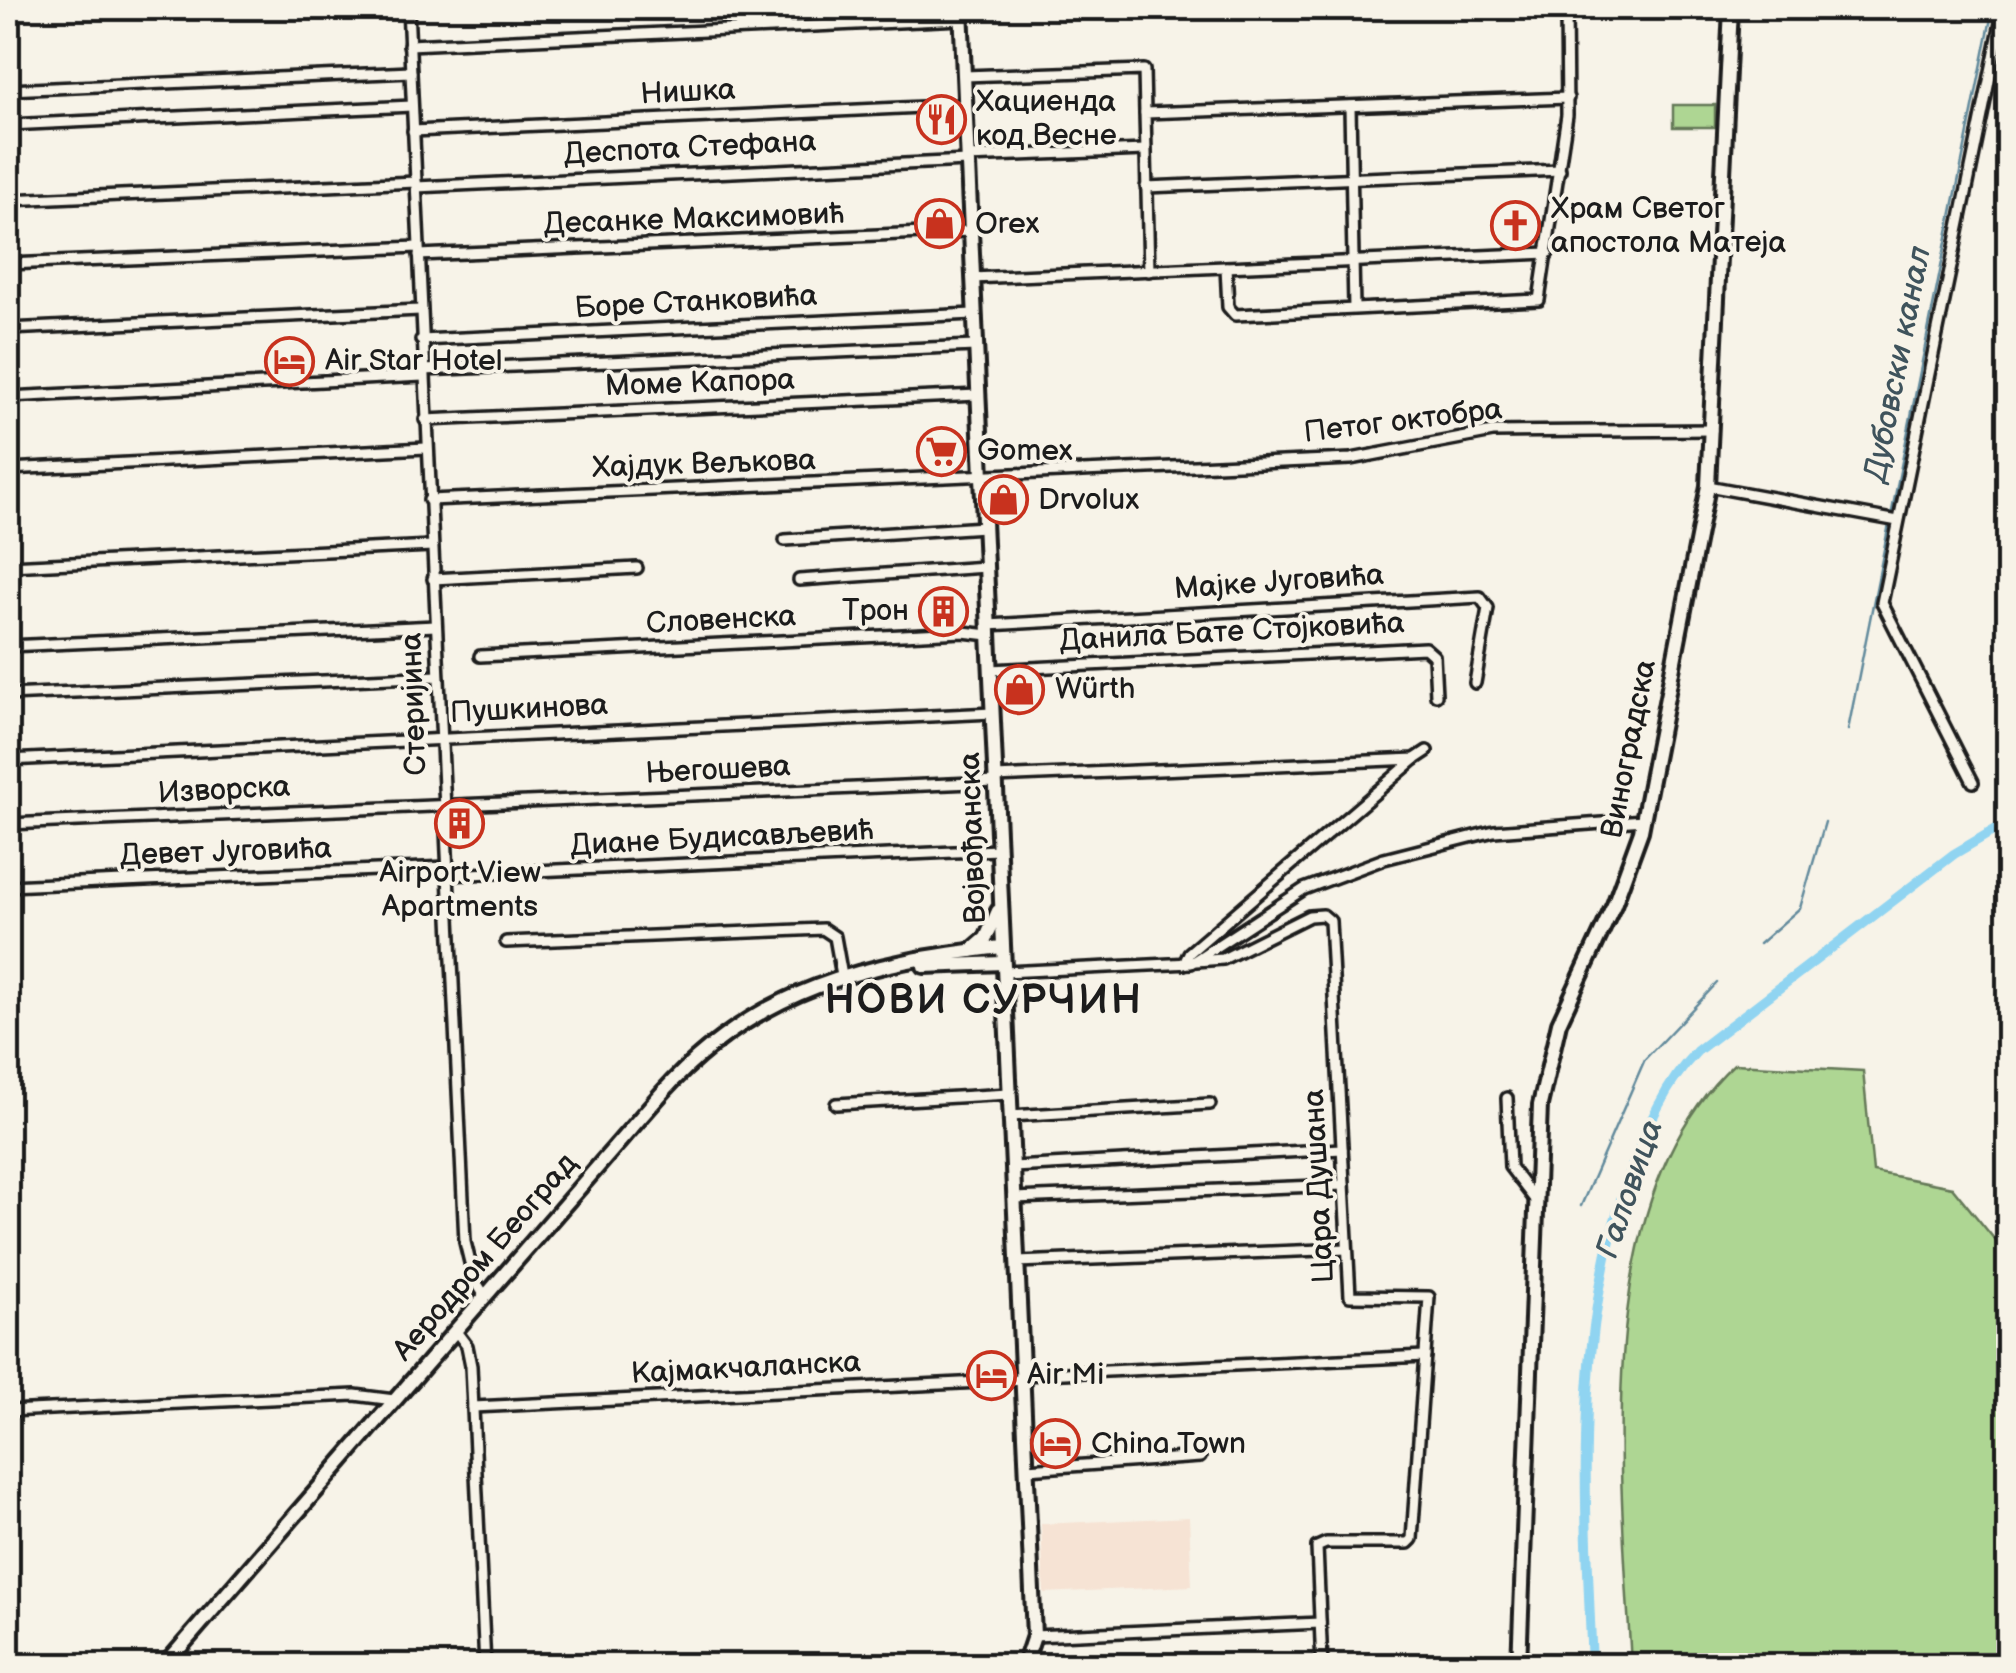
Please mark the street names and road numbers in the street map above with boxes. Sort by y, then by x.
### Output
street label: Нишка [639,72,737,112]
street label: Деспота Стефана [563,123,817,173]
street label: Десанке Максимовић [543,196,845,242]
street label: Боре Станковића [574,278,818,326]
street label: Моме Капора [604,362,796,404]
street label: Петог октобра [1302,391,1505,451]
street label: Хајдук Вељкова [592,442,817,486]
street label: Мајке Југовића [1173,557,1385,607]
street label: Словенска [645,598,797,642]
street label: Данила Бате Стојковића [1059,605,1406,659]
street label: Стеријина [394,632,434,776]
street label: Виноградска [1594,656,1664,841]
street label: Пушкинова [449,687,609,731]
street label: Његошева [644,748,792,792]
street label: Војвођанска [952,751,994,925]
street label: Изворска [157,769,292,811]
street label: Диане Будисављевић [569,812,875,864]
street label: Девет Југовића [119,830,333,874]
street label: Цара Душана [1296,1088,1342,1284]
street label: Аеродром Београд [384,1146,585,1369]
street label: Кајмакчаланска [630,1344,862,1392]

